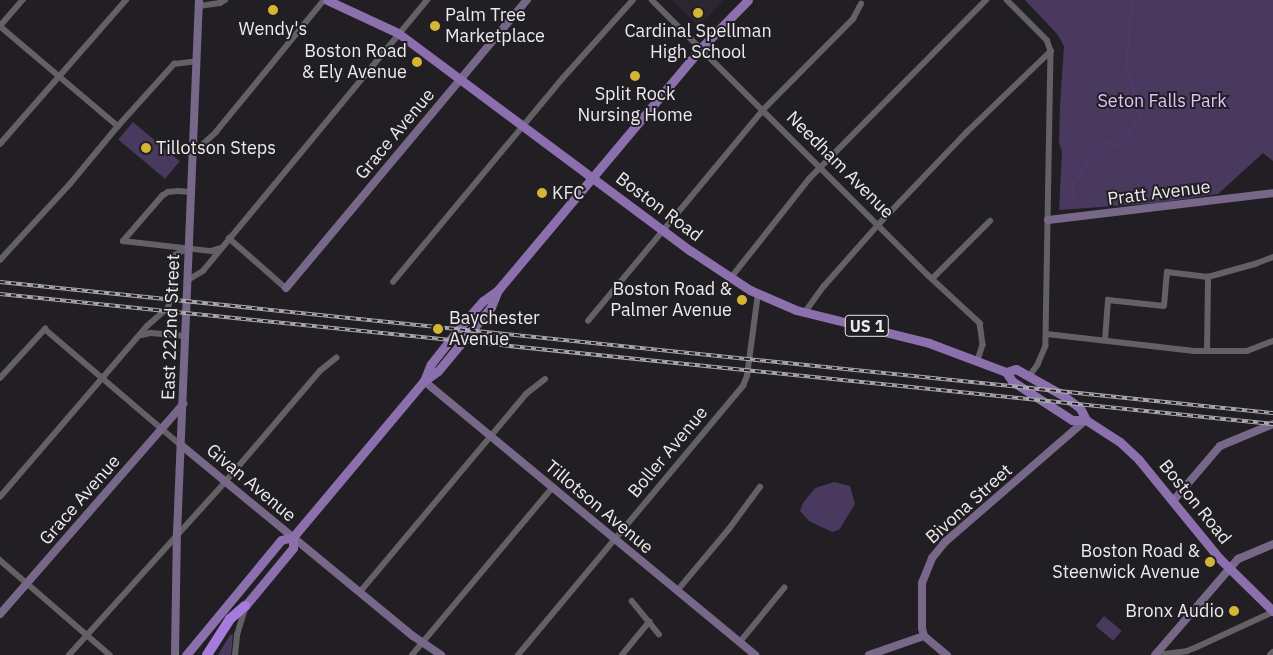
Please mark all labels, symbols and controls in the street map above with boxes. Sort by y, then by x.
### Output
marker: Wendy's [267,4,279,16]
place label: Palm Tree Marketplace [445,5,545,48]
marker: Cardinal Spellman High School [692,7,704,19]
place label: Wendy's [239,18,307,40]
marker: Palm Tree Marketplace [429,20,441,32]
place label: Cardinal Spellman High School [624,21,772,64]
place label: Boston Road & Ely Avenue [302,41,407,84]
marker: Boston Road & Ely Avenue [411,56,423,68]
marker: Split Rock Nursing Home [629,70,641,82]
street label: Grace Avenue [351,84,439,184]
place label: Split Rock Nursing Home [577,84,693,126]
park label: Seton Falls Park [1097,90,1227,112]
street label: Needham Avenue [782,107,898,223]
place label: Tillotson Steps [156,137,276,159]
marker: Tillotson Steps [140,142,152,154]
street label: Boston Road [612,167,706,247]
street label: Pratt Avenue [1106,176,1212,210]
place label: KFC [552,182,584,204]
marker: KFC [536,187,548,199]
street label: East 222nd Street [158,254,184,400]
place label: Boston Road & Palmer Avenue [610,279,732,322]
marker: Boston Road & Palmer Avenue [736,294,748,306]
place label: Baychester Avenue [449,308,540,350]
road number: US 1 [844,312,890,340]
marker: Baychester Avenue [431,322,445,336]
street label: Boller Avenue [624,402,712,502]
street label: Givan Avenue [202,439,300,527]
street label: Grace Avenue [35,451,125,549]
street label: Boston Road [1154,455,1236,549]
street label: Tillotson Avenue [541,456,657,558]
street label: Bivona Street [921,460,1017,548]
place label: Boston Road & Steenwick Avenue [1052,541,1200,584]
marker: Boston Road & Steenwick Avenue [1204,556,1216,568]
place label: Bronx Audio [1125,600,1224,622]
marker: Bronx Audio [1228,605,1240,617]

